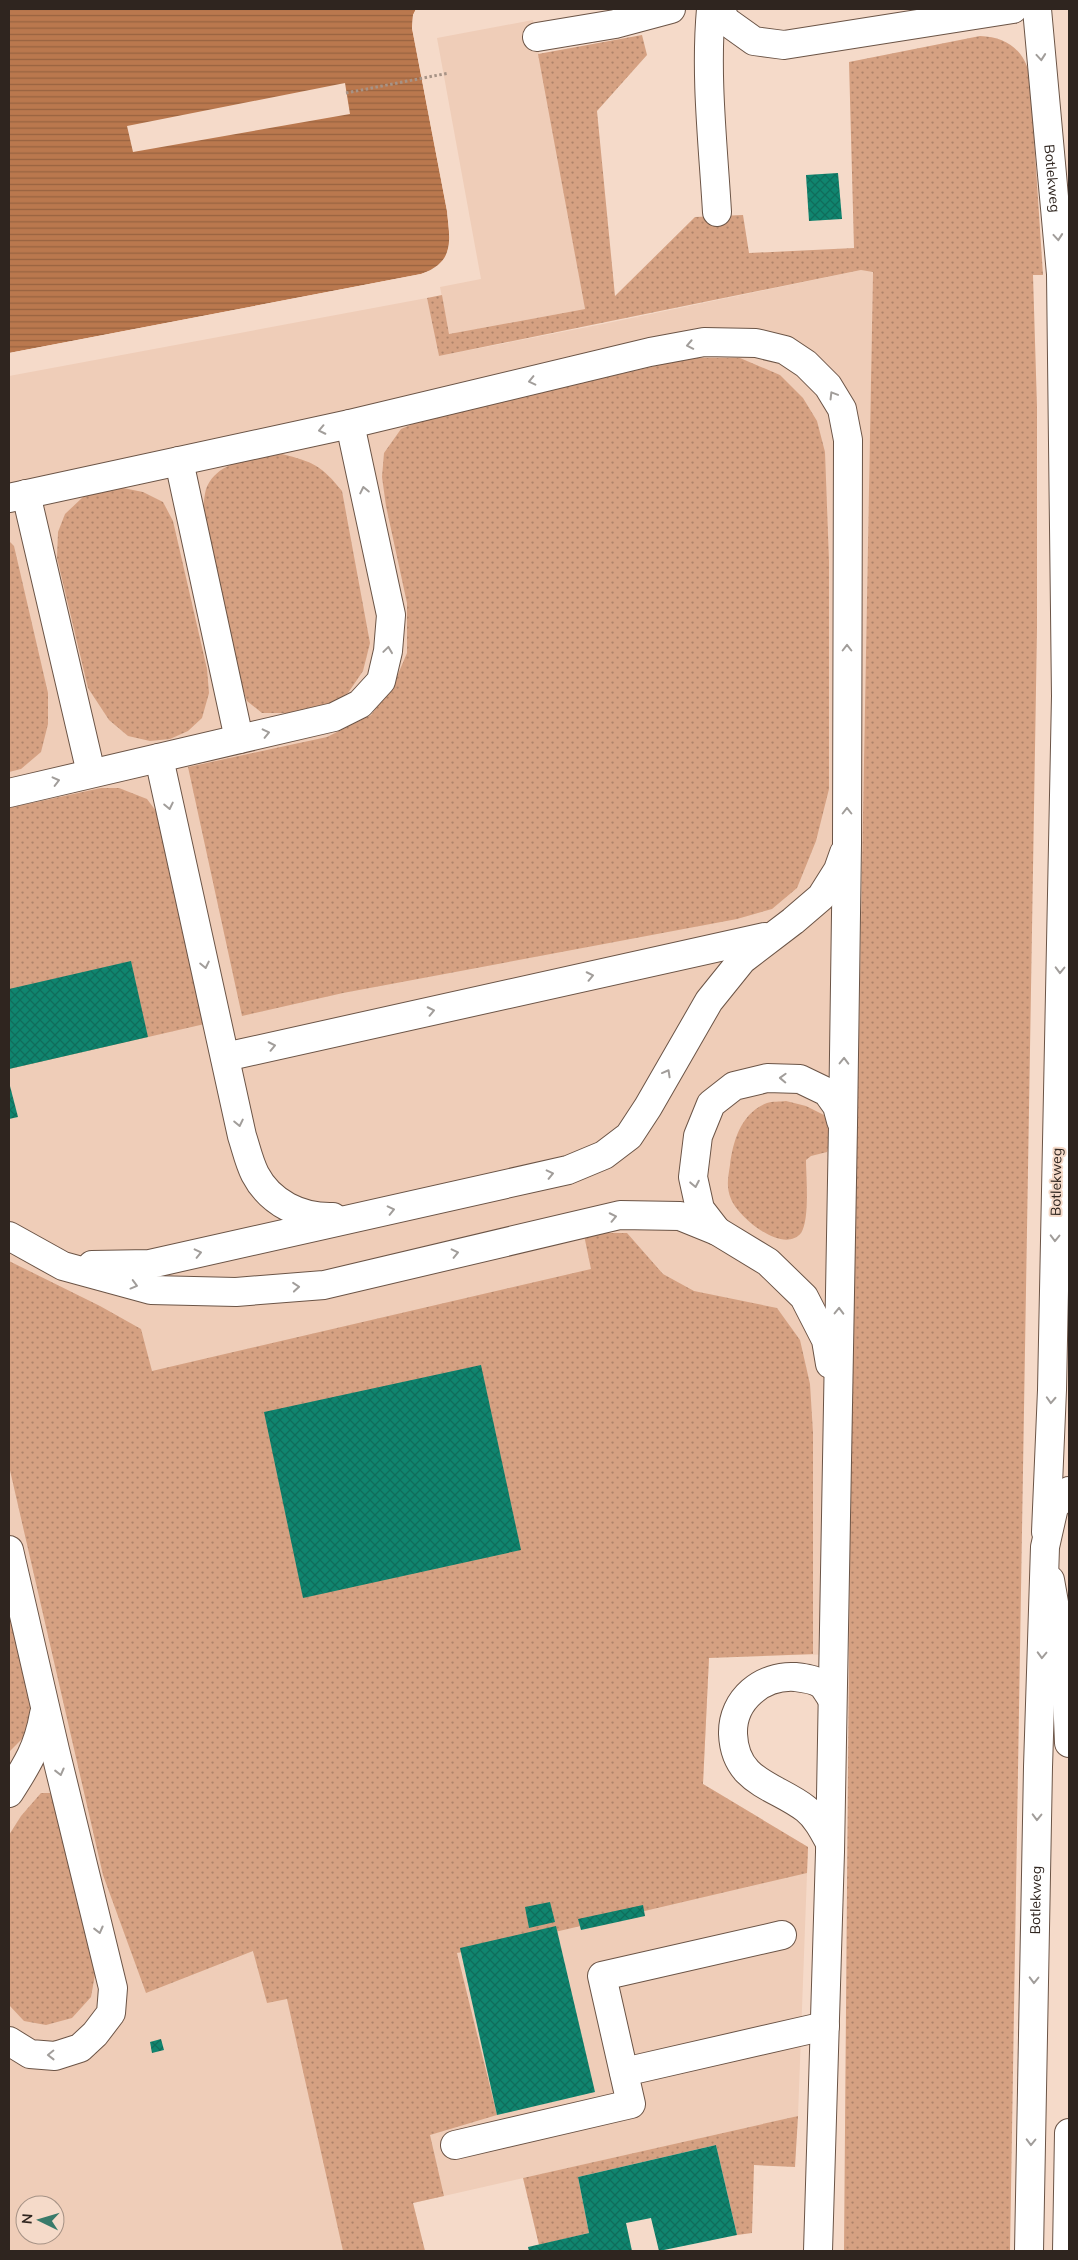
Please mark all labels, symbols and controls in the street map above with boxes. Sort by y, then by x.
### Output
one-way arrow [1035,54,1046,62]
street label: Botlekweg [1040,143,1064,213]
one-way arrow [1052,233,1063,241]
one-way arrow [686,339,695,349]
one-way arrow [527,375,536,386]
one-way arrow [830,391,840,400]
one-way arrow [318,424,327,435]
one-way arrow [359,486,370,495]
one-way arrow [842,644,852,652]
one-way arrow [382,645,392,654]
one-way arrow [261,728,270,739]
one-way arrow [52,776,61,787]
one-way arrow [164,801,174,810]
one-way arrow [842,806,852,814]
one-way arrow [199,960,209,969]
one-way arrow [1055,967,1065,975]
one-way arrow [585,971,594,982]
one-way arrow [426,1006,435,1017]
one-way arrow [268,1041,277,1052]
one-way arrow [838,1056,849,1064]
one-way arrow [660,1070,670,1079]
one-way arrow [779,1073,787,1084]
one-way arrow [233,1119,244,1128]
street label: Botlekweg [1046,1148,1066,1216]
one-way arrow [545,1169,554,1180]
one-way arrow [689,1180,700,1188]
one-way arrow [387,1205,396,1216]
one-way arrow [609,1212,618,1223]
one-way arrow [1050,1234,1060,1242]
one-way arrow [194,1248,203,1259]
one-way arrow [450,1248,459,1259]
one-way arrow [130,1280,138,1290]
one-way arrow [292,1282,300,1293]
one-way arrow [834,1306,844,1314]
one-way arrow [1046,1397,1057,1405]
one-way arrow [1036,1651,1047,1659]
one-way arrow [54,1767,65,1776]
one-way arrow [1032,1814,1042,1822]
street label: Botlekweg [1026,1866,1045,1934]
one-way arrow [93,1925,104,1934]
one-way arrow [1029,1976,1039,1984]
one-way arrow [46,2049,54,2060]
one-way arrow [1026,2139,1036,2147]
north arrow [15,2195,65,2245]
text: N [18,2213,36,2225]

